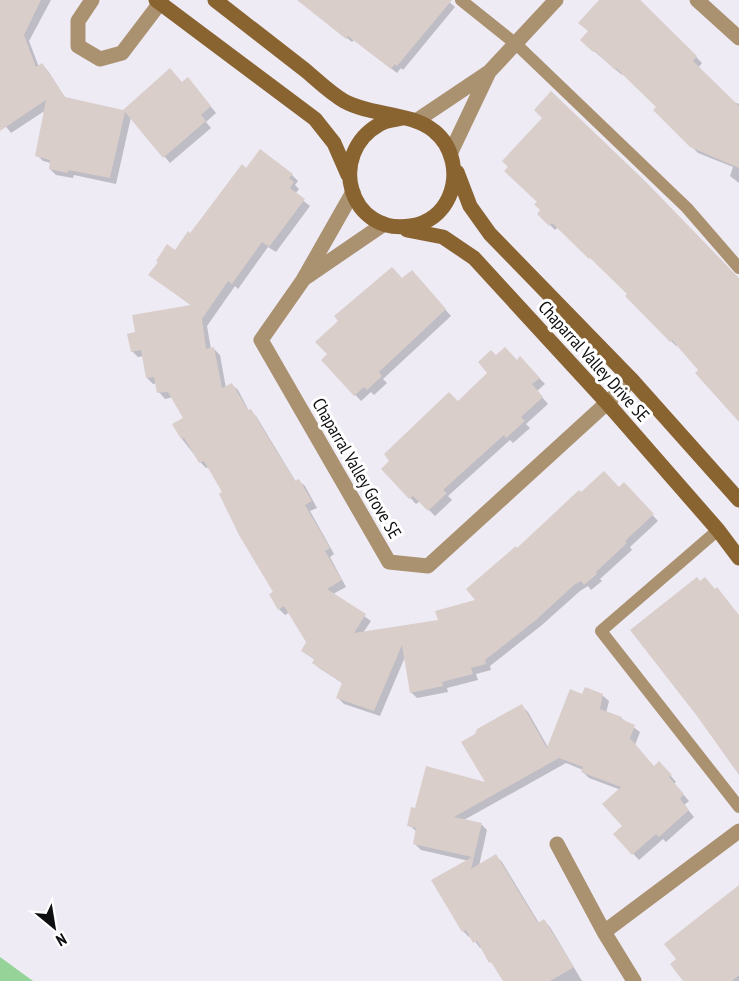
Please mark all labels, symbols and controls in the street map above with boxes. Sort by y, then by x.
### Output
street label: Chaparral Valley Drive SE [533,296,655,426]
street label: Chaparral Valley Grove SE [307,394,407,542]
north arrow [24,897,84,957]
text: N [53,929,70,951]

